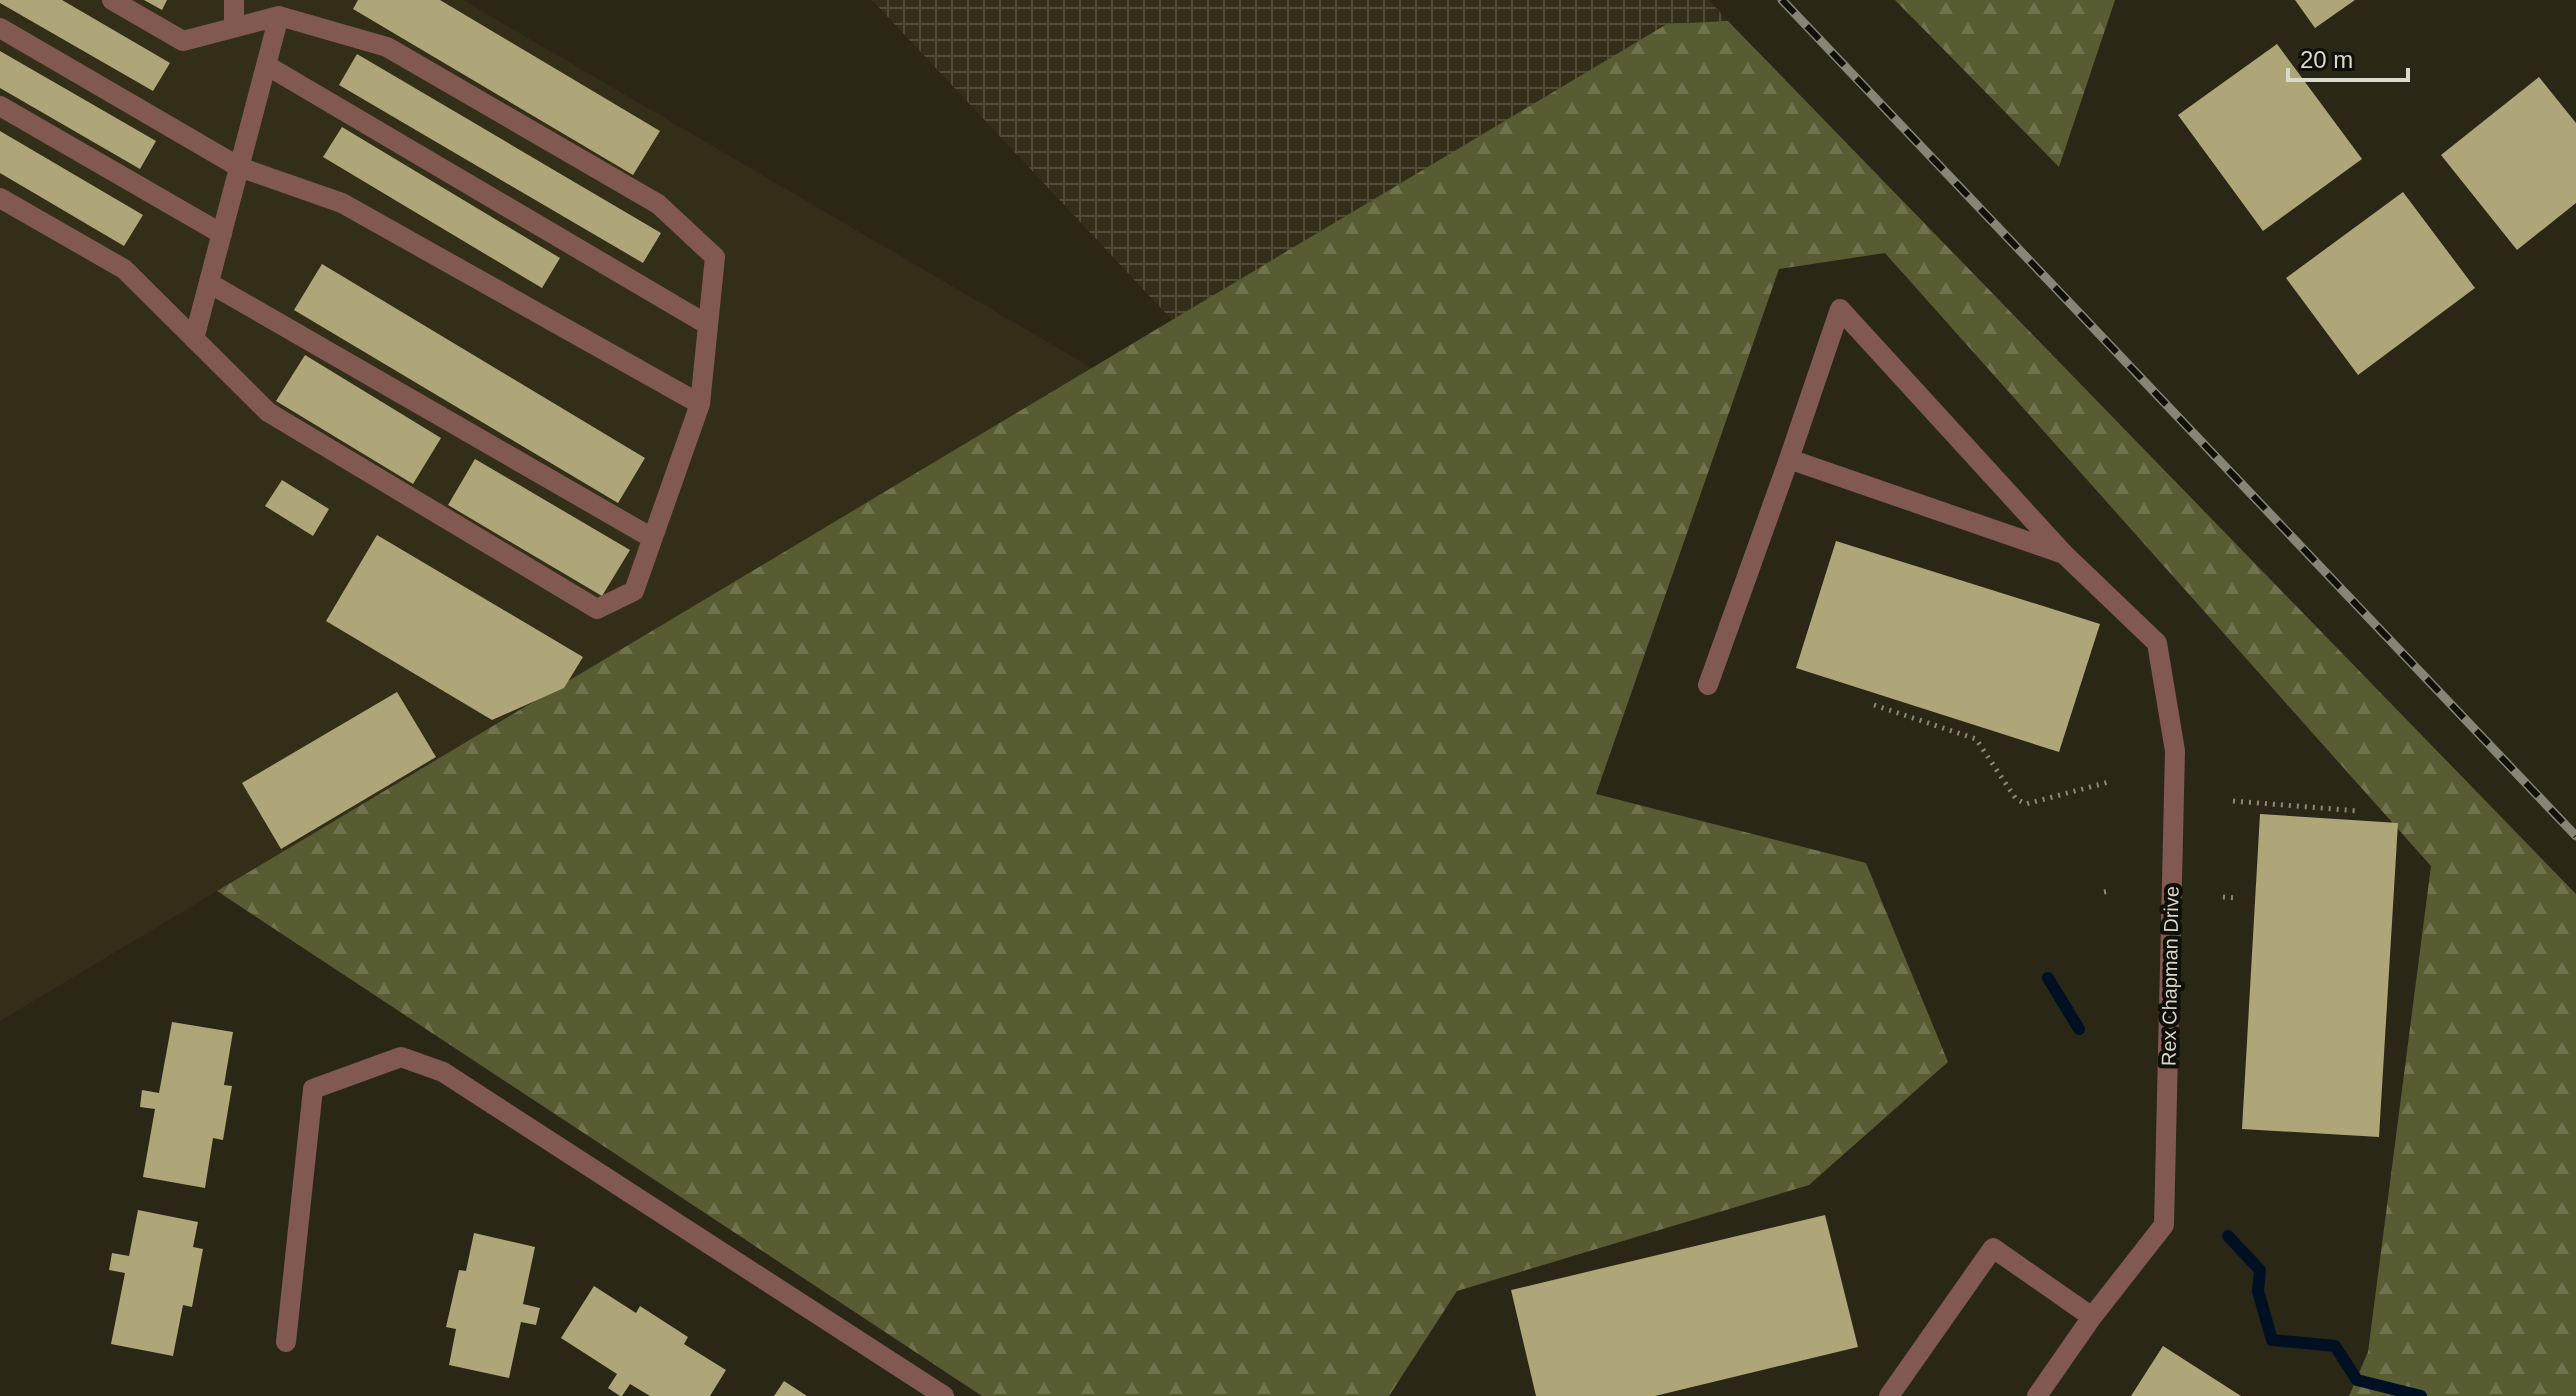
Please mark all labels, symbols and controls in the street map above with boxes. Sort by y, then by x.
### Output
scale bar [2288,32,2408,82]
text: 20 m [2300,46,2353,73]
street label: Rex Chapman Drive [2157,886,2183,1066]

